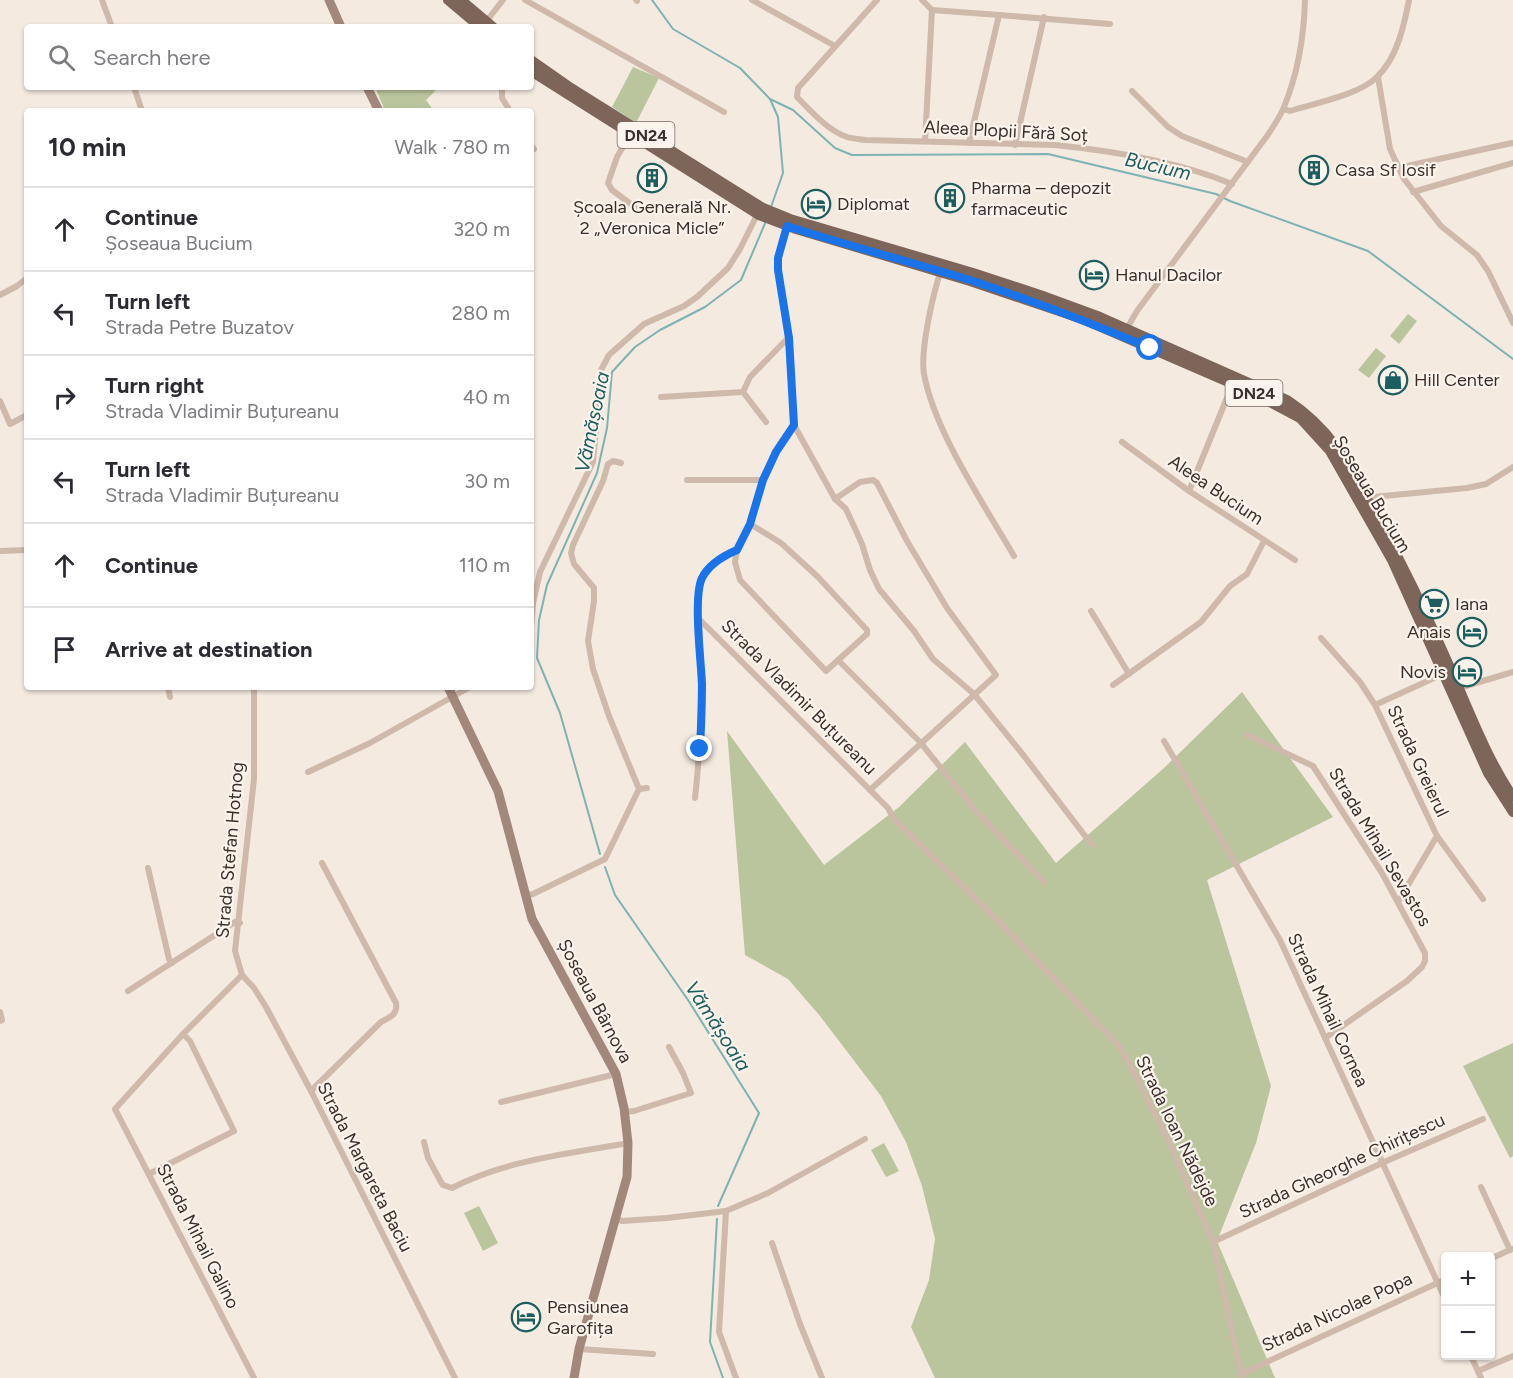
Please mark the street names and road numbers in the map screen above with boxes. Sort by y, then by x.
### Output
street label: Aleea Plopii Fără Soț [923,116,1089,146]
road number: DN24 [618,122,674,148]
road number: DN24 [1226,380,1282,406]
street label: Șoseaua Bucium [1328,431,1416,557]
street label: Aleea Bucium [1164,450,1268,530]
street label: Strada Vladimir Buțureanu [717,615,881,779]
street label: Strada Greierul [1382,702,1454,820]
street label: Strada Stefan Hotnog [211,761,249,939]
street label: Strada Mihail Sevastos [1324,764,1436,930]
street label: Strada Mihail Cornea [1283,930,1373,1090]
street label: Șoseaua Bârnova [553,935,637,1067]
street label: Strada Ioan Nădejde [1131,1052,1223,1210]
street label: Strada Margareta Baciu [313,1078,417,1256]
street label: Strada Gheorghe Chirițescu [1236,1109,1448,1223]
street label: Strada Mihail Galino [152,1160,244,1312]
street label: Strada Nicolae Popa [1258,1267,1416,1357]

